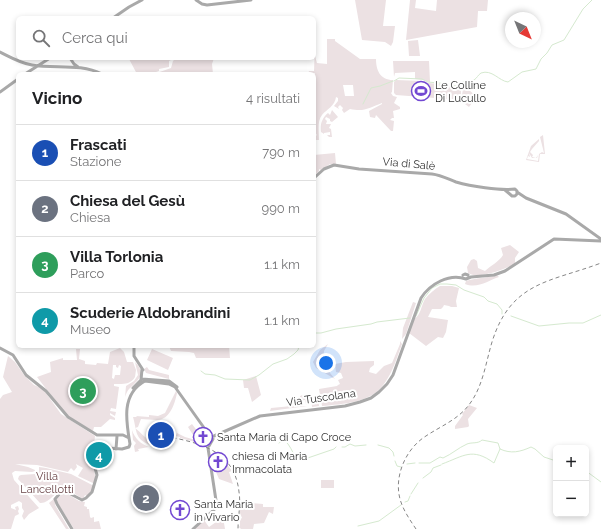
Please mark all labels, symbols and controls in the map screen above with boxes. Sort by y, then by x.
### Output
north arrow [505,12,541,48]
search box [16,16,316,60]
icon: search [30,27,52,49]
text: Cerca qui [62,29,128,47]
place label: Le Colline Di Lucullo [435,79,487,105]
sports icon: Le Colline Di Lucullo [410,80,432,102]
text: Vicino [32,88,82,108]
text: 4 risultati [246,91,300,106]
text: Frascati [70,136,127,154]
text: 1 [42,145,48,160]
text: 790 m [262,145,300,160]
text: Stazione [70,154,121,169]
street label: Via di Salè [382,155,436,173]
text: Chiesa del Gesù [70,192,185,210]
text: 2 [41,201,49,216]
text: 990 m [262,201,300,216]
text: Chiesa [70,210,110,225]
text: Villa Torlonia [70,248,163,266]
text: 3 [41,257,49,272]
text: 1.1 km [264,257,300,272]
text: Parco [70,266,104,281]
text: Scuderie Aldobrandini [70,304,230,322]
text: 4 [41,313,49,328]
text: 1.1 km [264,313,300,328]
text: Museo [70,322,111,337]
your location [316,353,336,373]
pin: 3 [70,376,96,406]
street label: Via Tuscolana [285,387,357,409]
pin: 1 [148,420,174,450]
church icon: Santa Maria di Capo Croce [192,426,214,448]
place label: Santa Maria di Capo Croce [217,431,352,444]
pin: 4 [86,440,112,470]
map controls [553,445,589,517]
button: + [553,445,589,481]
place label: chiesa di Maria Immacolata [232,450,307,476]
church icon: chiesa di Maria Immacolata [207,451,229,473]
park label: Villa Lancellotti [20,470,74,496]
button: − [553,481,589,517]
pin: 2 [133,483,159,513]
place label: Santa Maria in Vivario [194,498,253,524]
church icon: Santa Maria in Vivario [169,499,191,521]

